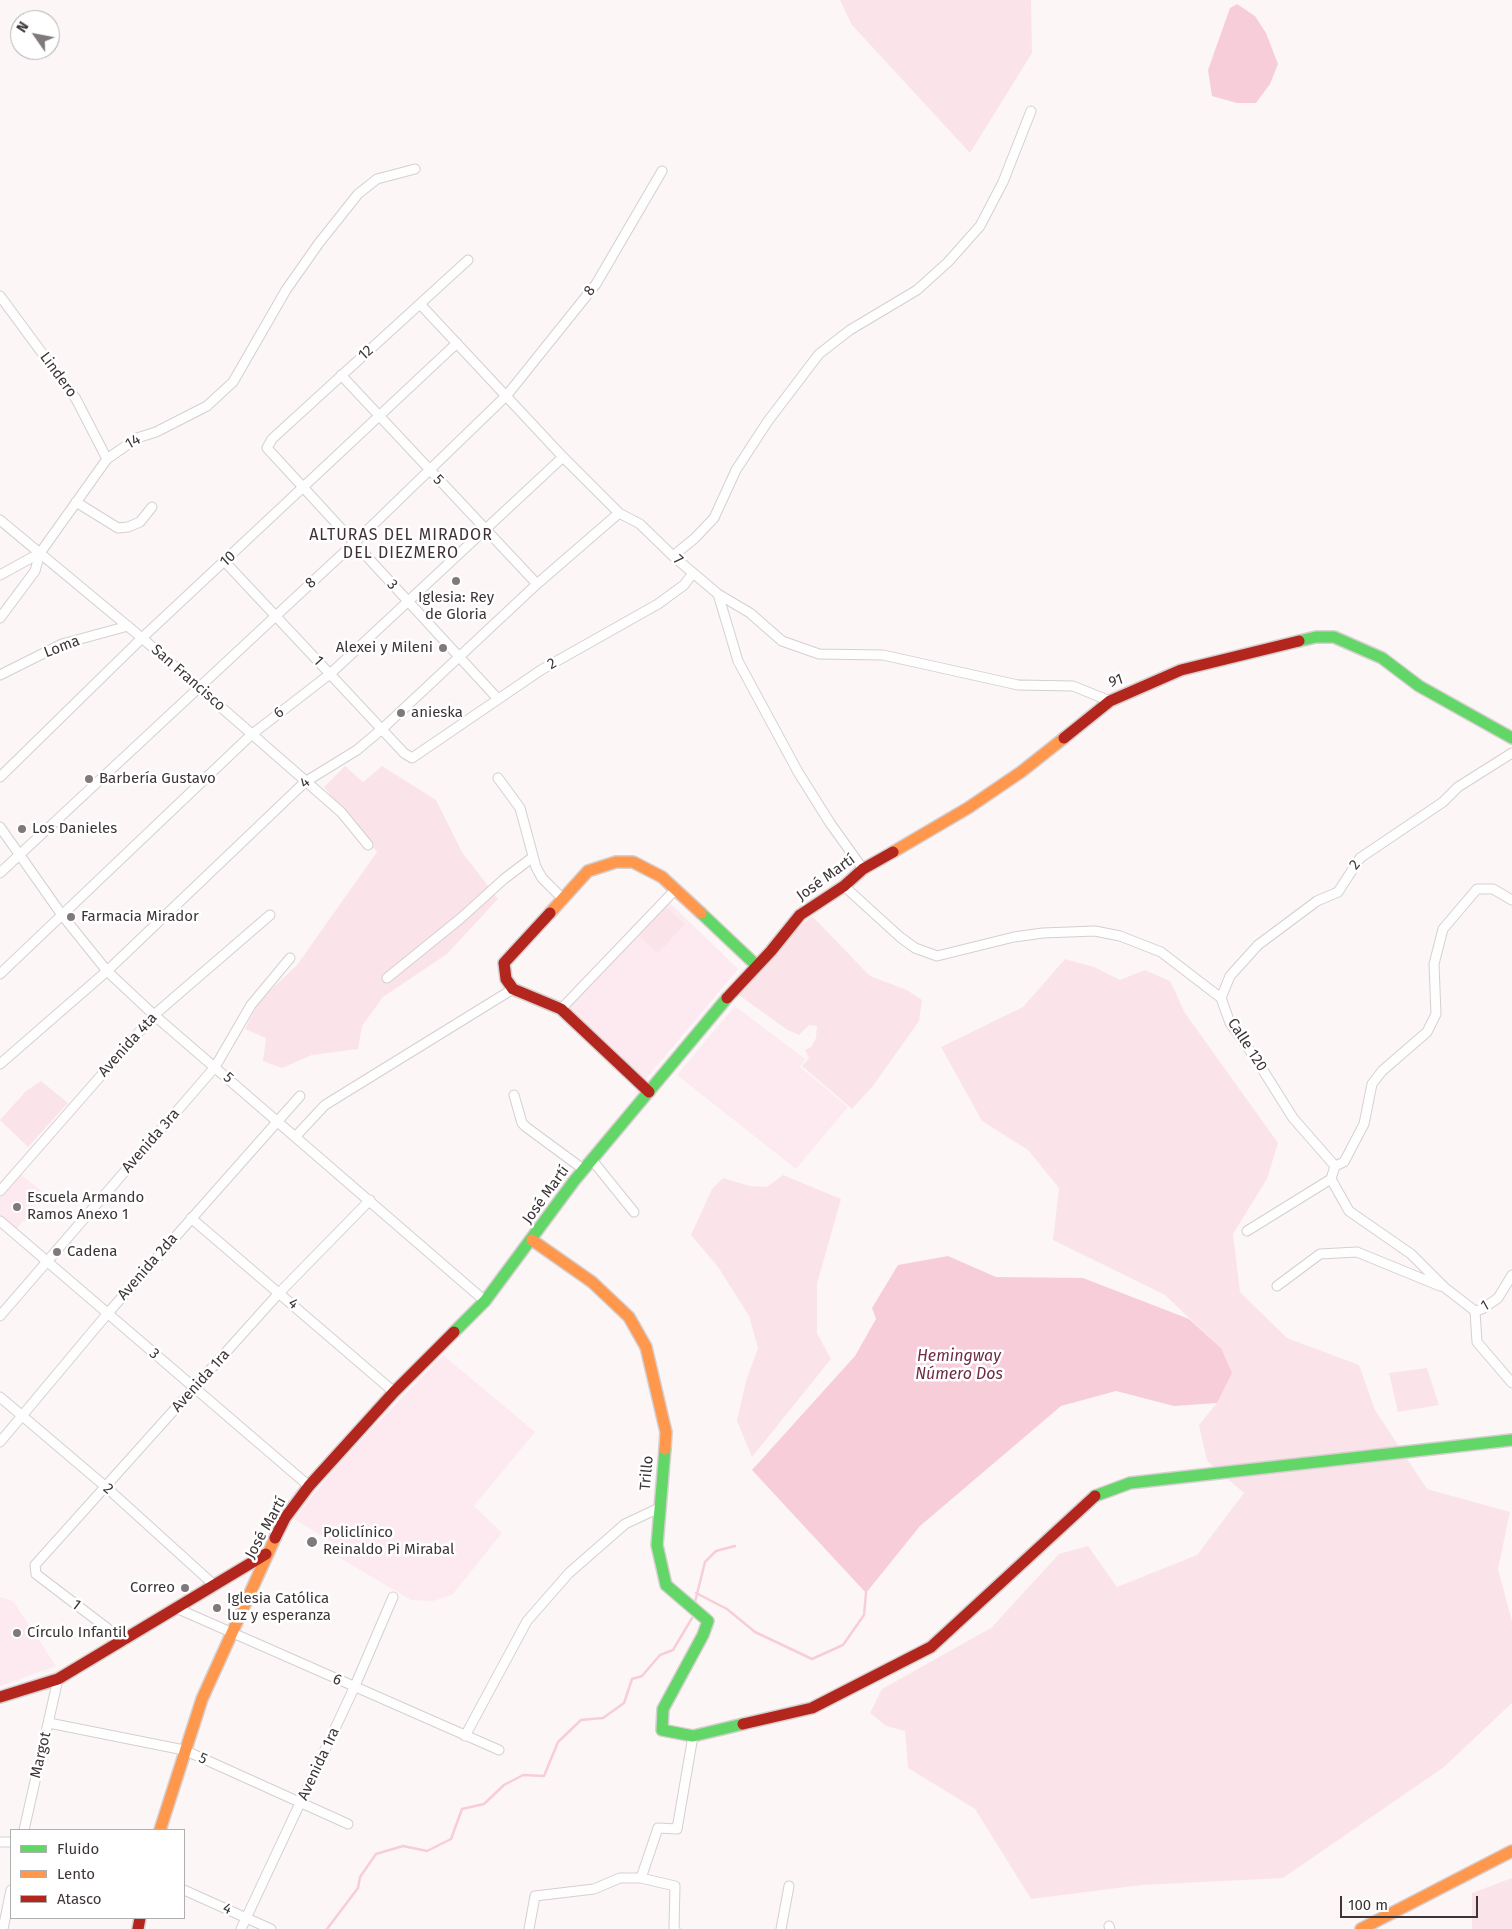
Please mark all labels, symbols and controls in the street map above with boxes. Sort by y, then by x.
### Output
north arrow [10,10,60,60]
text: N [13,19,32,36]
street label: 8 [580,282,600,300]
street label: 12 [355,342,377,364]
street label: Lindero [36,349,80,401]
street label: 14 [122,431,144,453]
street label: 5 [429,471,447,489]
district label: ALTURAS DEL MIRADOR DEL DIEZMERO [307,526,495,564]
street label: 10 [216,547,240,571]
street label: 7 [670,551,686,569]
street label: 8 [302,574,320,592]
marker: Iglesia: Rey de Gloria [450,575,462,587]
street label: 3 [383,576,401,594]
place label: Iglesia: Rey de Gloria [418,589,494,624]
street label: Loma [42,632,82,662]
place label: Alexei y Mileni [336,639,433,657]
street label: San Francisco [147,641,229,715]
marker: Alexei y Mileni [437,642,449,654]
street label: 1 [309,652,327,670]
street label: 2 [544,654,560,674]
street label: 91 [1107,670,1125,692]
street label: 6 [270,703,288,723]
place label: anieska [411,704,463,722]
marker: anieska [395,707,407,719]
place label: Barbería Gustavo [99,770,216,788]
marker: Barbería Gustavo [83,773,95,785]
street label: 4 [296,773,314,793]
place label: Los Danieles [32,820,117,838]
marker: Los Danieles [16,823,28,835]
street label: José Martí [793,851,859,905]
street label: 2 [1346,856,1364,874]
place label: Farmacia Mirador [81,908,199,926]
marker: Farmacia Mirador [65,911,77,923]
street label: Avenida 4ta [95,1009,161,1081]
street label: Calle 120 [1223,1015,1271,1075]
street label: 5 [219,1069,237,1087]
street label: Avenida 3ra [118,1105,184,1177]
street label: José Martí [519,1162,573,1228]
place label: Escuela Armando Ramos Anexo 1 [27,1189,144,1224]
marker: Escuela Armando Ramos Anexo 1 [11,1201,23,1213]
street label: Avenida 2da [114,1230,182,1304]
place label: Cadena [67,1243,118,1261]
marker: Cadena [51,1246,63,1258]
street label: 4 [284,1295,302,1313]
street label: 1 [1478,1297,1492,1315]
street label: 3 [145,1345,163,1363]
street label: Avenida 1ra [168,1346,234,1416]
water label: Hemingway Número Dos [915,1347,1003,1385]
street label: Trillo [637,1455,657,1491]
street label: 2 [99,1480,117,1498]
street label: José Martí [242,1494,290,1562]
place label: Policlínico Reinaldo Pi Mirabal [323,1524,454,1559]
marker: Policlínico Reinaldo Pi Mirabal [305,1535,319,1549]
place label: Correo [130,1579,175,1597]
marker: Correo [179,1582,191,1594]
place label: Iglesia Católica luz y esperanza [227,1590,331,1625]
street label: 1 [68,1596,84,1614]
marker: Iglesia Católica luz y esperanza [211,1602,223,1614]
place label: Círculo Infantil [27,1624,127,1642]
marker: Círculo Infantil [11,1627,23,1639]
street label: 6 [330,1670,344,1690]
street label: Avenida 1ra [294,1725,344,1803]
street label: Margot [27,1730,55,1780]
street label: 5 [196,1749,210,1769]
legend [10,1829,185,1919]
text: Fluido [57,1840,99,1858]
text: Lento [57,1865,95,1883]
scale bar [1342,1886,1480,1918]
text: Atasco [57,1890,102,1908]
text: 100 m [1348,1896,1388,1914]
street label: 4 [220,1899,234,1919]

